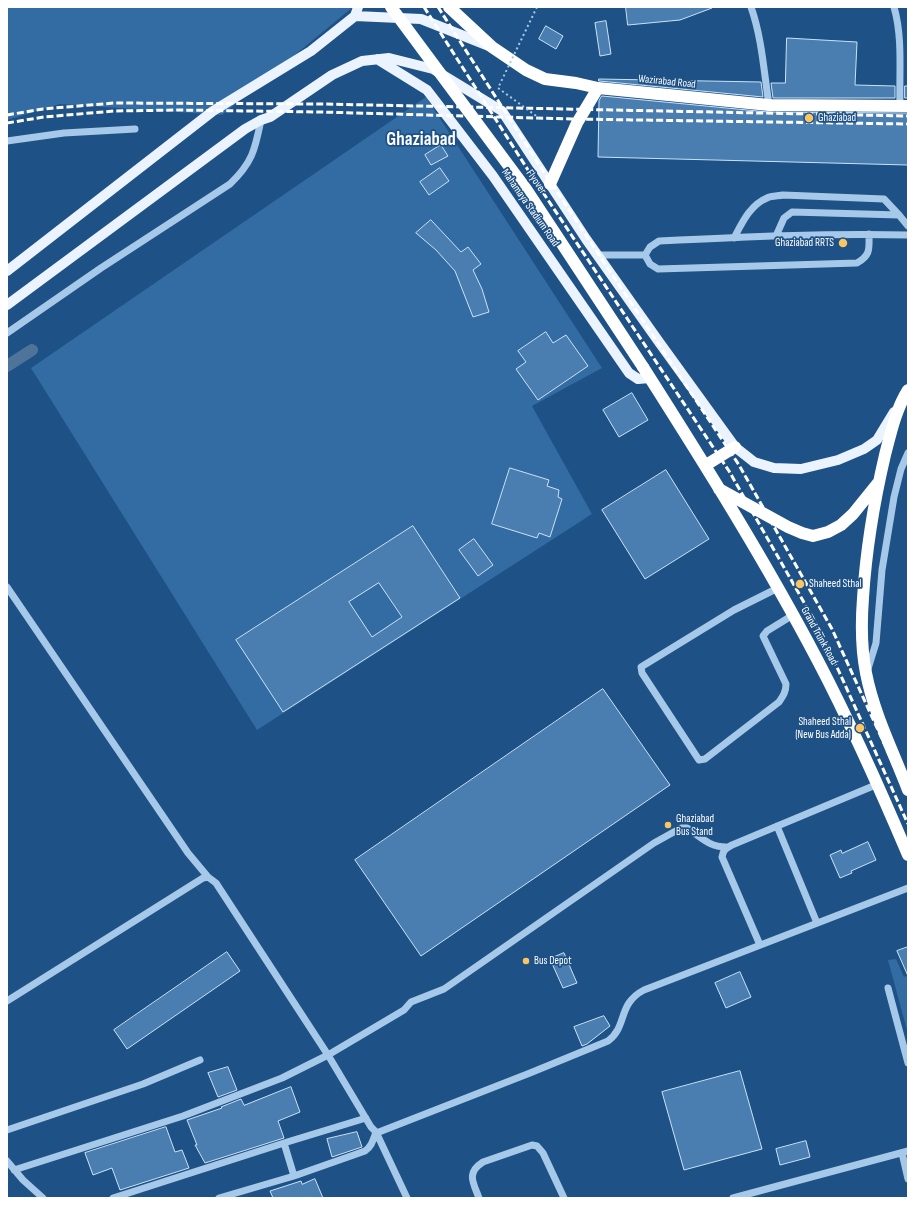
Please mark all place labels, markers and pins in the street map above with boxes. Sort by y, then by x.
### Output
place label: Ghaziabad [818,111,856,125]
marker: Ghaziabad [803,112,815,124]
place label: Ghaziabad RRTS [775,236,834,250]
marker: Ghaziabad RRTS [837,237,849,249]
place label: Shaheed Sthal [809,577,862,591]
marker: Shaheed Sthal [794,578,806,590]
place label: Shaheed Sthal (New Bus Adda) [795,715,851,741]
marker: Shaheed Sthal (New Bus Adda) [854,722,866,734]
place label: Ghaziabad Bus Stand [676,812,714,838]
marker: Ghaziabad Bus Stand [663,820,673,830]
place label: Bus Depot [534,954,571,968]
marker: Bus Depot [521,956,531,966]

